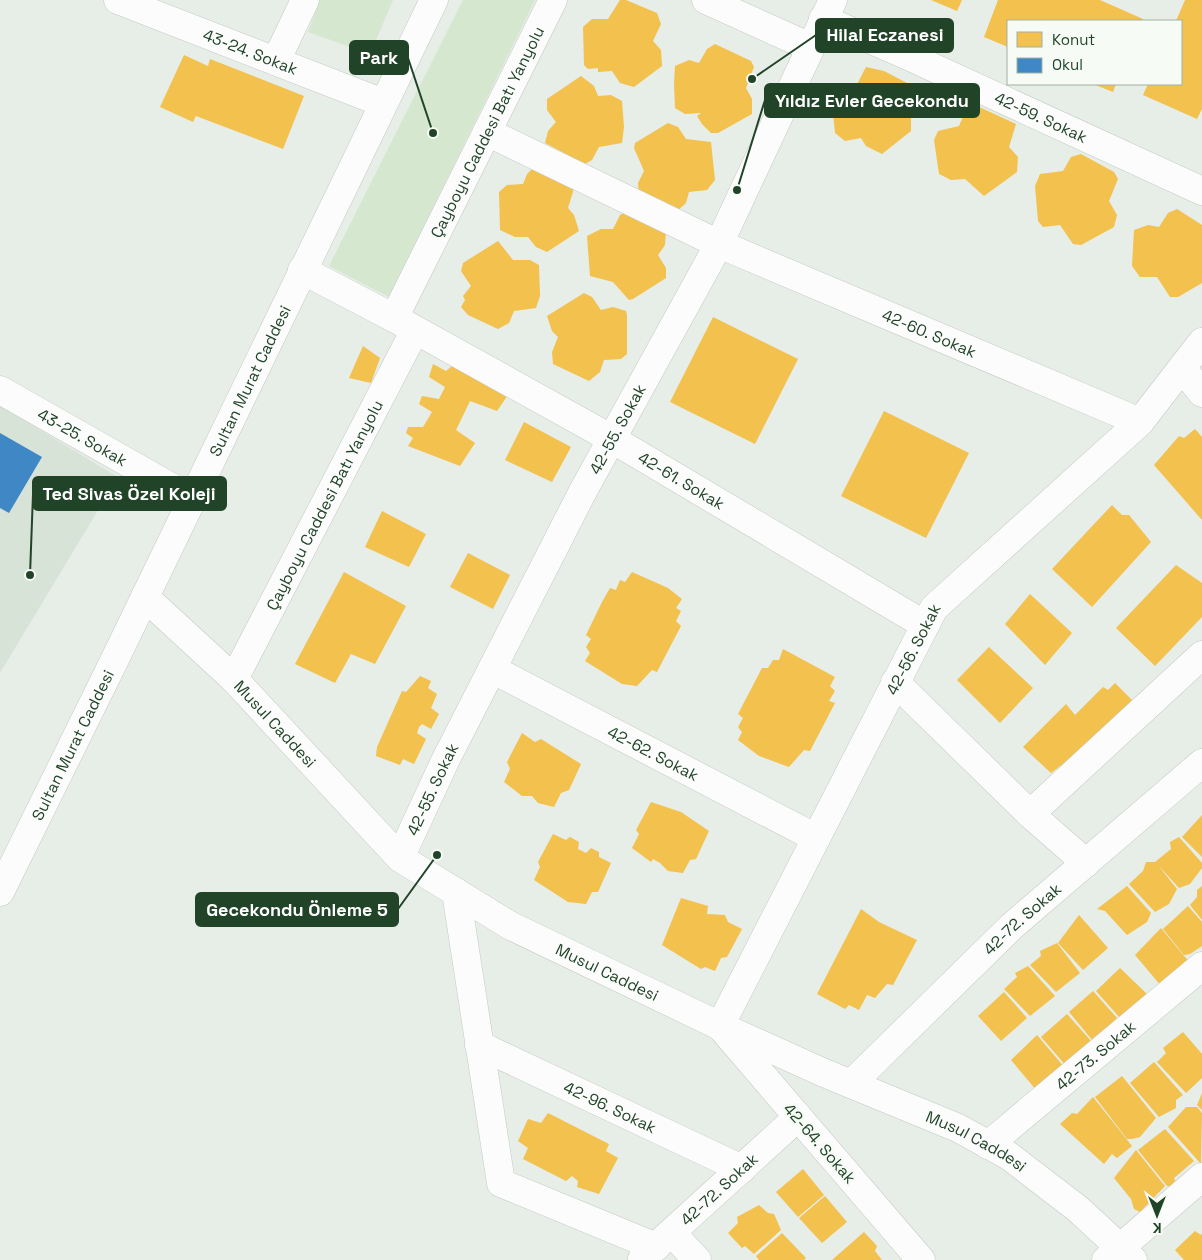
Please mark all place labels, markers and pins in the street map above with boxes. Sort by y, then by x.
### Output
callout: Hilal Eczanesi [816,19,953,52]
callout: Park [350,41,408,74]
callout: Yıldız Evler Gecekondu [765,84,979,117]
callout: Ted Sivas Özel Koleji [33,477,226,510]
callout: Gecekondu Önleme 5 [196,893,398,926]

